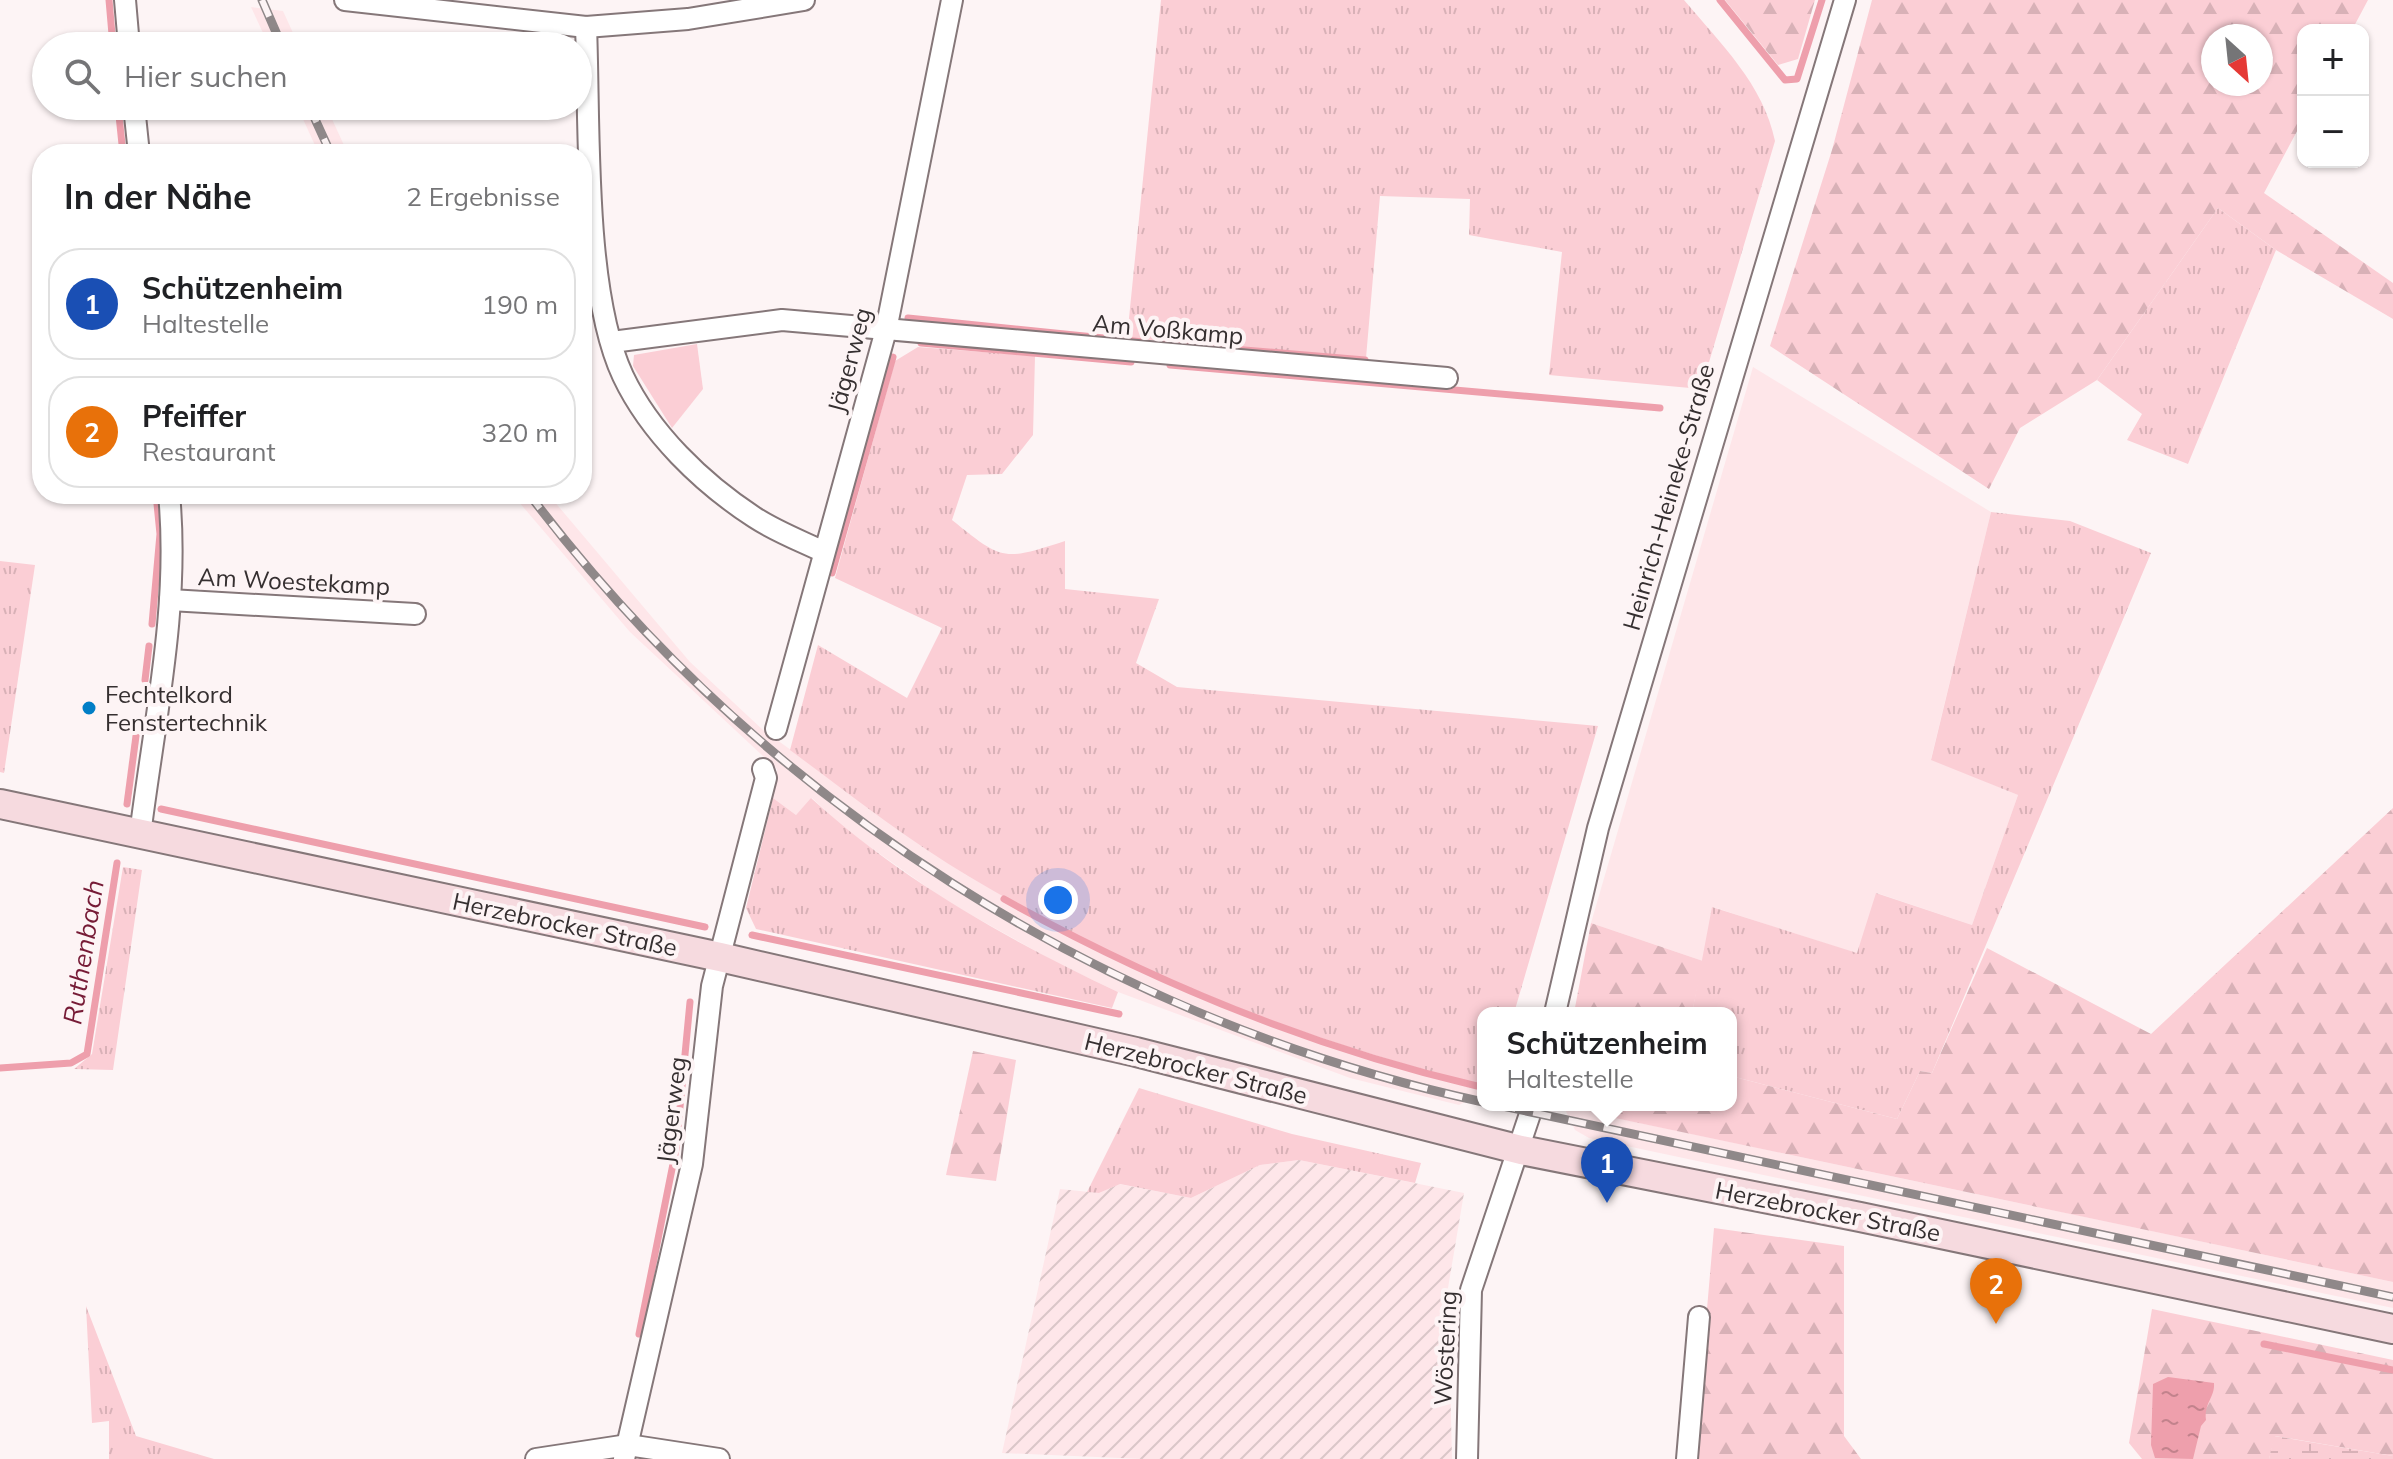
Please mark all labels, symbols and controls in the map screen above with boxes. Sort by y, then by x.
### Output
north arrow [2201,24,2273,96]
map controls [2297,24,2369,168]
button: + [2297,24,2369,96]
search box [32,32,592,120]
icon: search [60,54,104,98]
text: Hier suchen [124,57,288,95]
button: − [2297,96,2369,168]
text: In der Nähe [64,175,252,218]
text: 2 Ergebnisse [406,180,560,213]
text: Schützenheim [142,269,343,307]
text: 1 [84,288,100,321]
text: 190 m [482,288,558,321]
street label: Jägerweg [821,304,877,416]
text: Haltestelle [142,307,269,340]
street label: Am Voßkamp [1091,307,1245,351]
street label: Heinrich-Heineke-Straße [1616,360,1720,634]
text: Pfeiffer [142,397,246,435]
text: 2 [84,416,100,449]
text: 320 m [482,416,558,449]
text: Restaurant [142,435,276,468]
street label: Am Woestekamp [197,561,391,601]
place label: Fechtelkord Fenstertechnik [105,679,268,737]
marker: Fechtelkord Fenstertechnik [80,699,98,717]
water label: Ruthenbach [55,877,111,1027]
your location [1038,880,1078,920]
street label: Herzebrocker Straße [450,886,680,962]
popup [1477,1007,1737,1111]
text: Schützenheim [1506,1024,1708,1062]
street label: Herzebrocker Straße [1081,1026,1311,1110]
street label: Jägerweg [650,1055,692,1165]
text: Haltestelle [1506,1062,1634,1095]
pin: 1 [1581,1137,1633,1203]
street label: Herzebrocker Straße [1713,1174,1943,1248]
pin: 2 [1970,1258,2022,1324]
street label: Wöstering [1427,1290,1463,1406]

